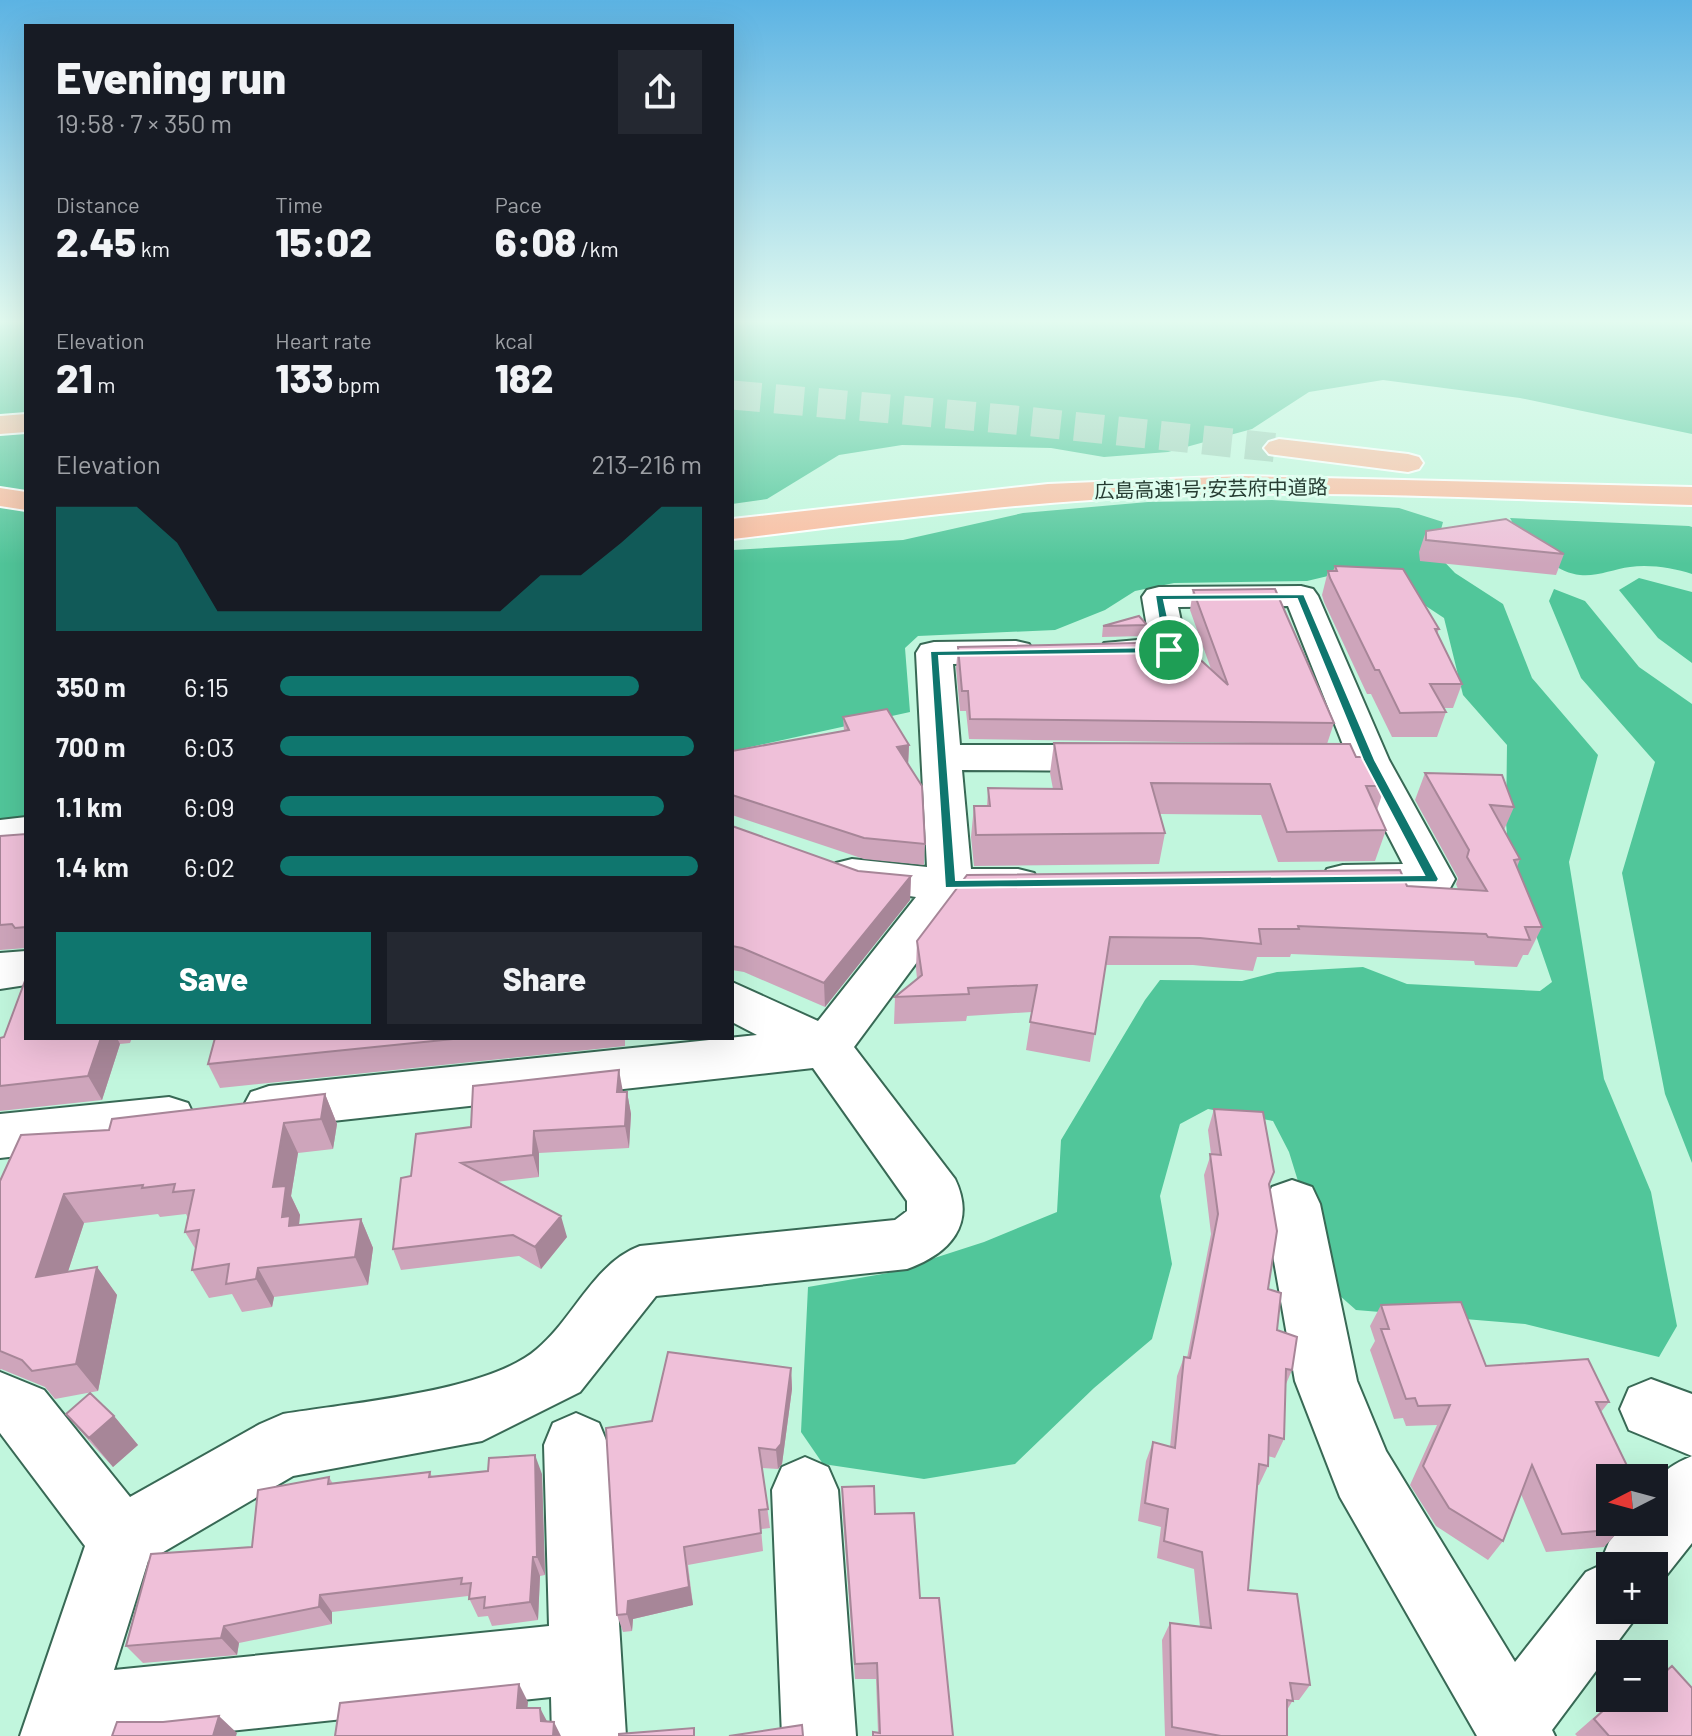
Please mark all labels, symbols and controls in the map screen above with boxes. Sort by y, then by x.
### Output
text: Evening run [56,50,286,103]
button: share [618,50,702,134]
text: 19:58 · 7 × 350 m [56,107,232,138]
text: Distance [56,191,140,217]
text: Time [275,191,323,217]
text: Pace [495,191,542,217]
text: 2.45 [56,217,136,265]
text: 15:02 [275,217,372,265]
text: 6:08 [495,217,576,265]
text: km [136,235,170,261]
text: /km [576,235,619,261]
text: Elevation [56,327,145,353]
text: Heart rate [275,327,372,353]
text: kcal [495,327,533,353]
text: 21 [56,353,93,401]
text: 133 [275,353,333,401]
text: 182 [495,353,554,401]
text: m [93,371,115,397]
text: bpm [333,371,380,397]
text: Elevation [56,448,161,479]
text: 213–216 m [591,448,702,479]
street label: 広島高速1号;安芸府中道路 [1094,474,1328,502]
pin [1135,616,1203,684]
icon: arrive [1147,628,1191,672]
text: 350 m [56,671,126,702]
text: 6:15 [184,671,229,702]
text: 700 m [56,731,125,762]
text: 6:03 [184,731,234,762]
text: 1.1 km [56,791,122,822]
text: 6:09 [184,791,234,822]
text: 1.4 km [56,851,129,882]
text: 6:02 [184,851,235,882]
button: Save [56,932,371,1024]
button: Share [387,932,702,1024]
north arrow [1596,1464,1668,1536]
map controls [1596,1464,1668,1712]
button: + [1596,1552,1668,1624]
button: − [1596,1640,1668,1712]

